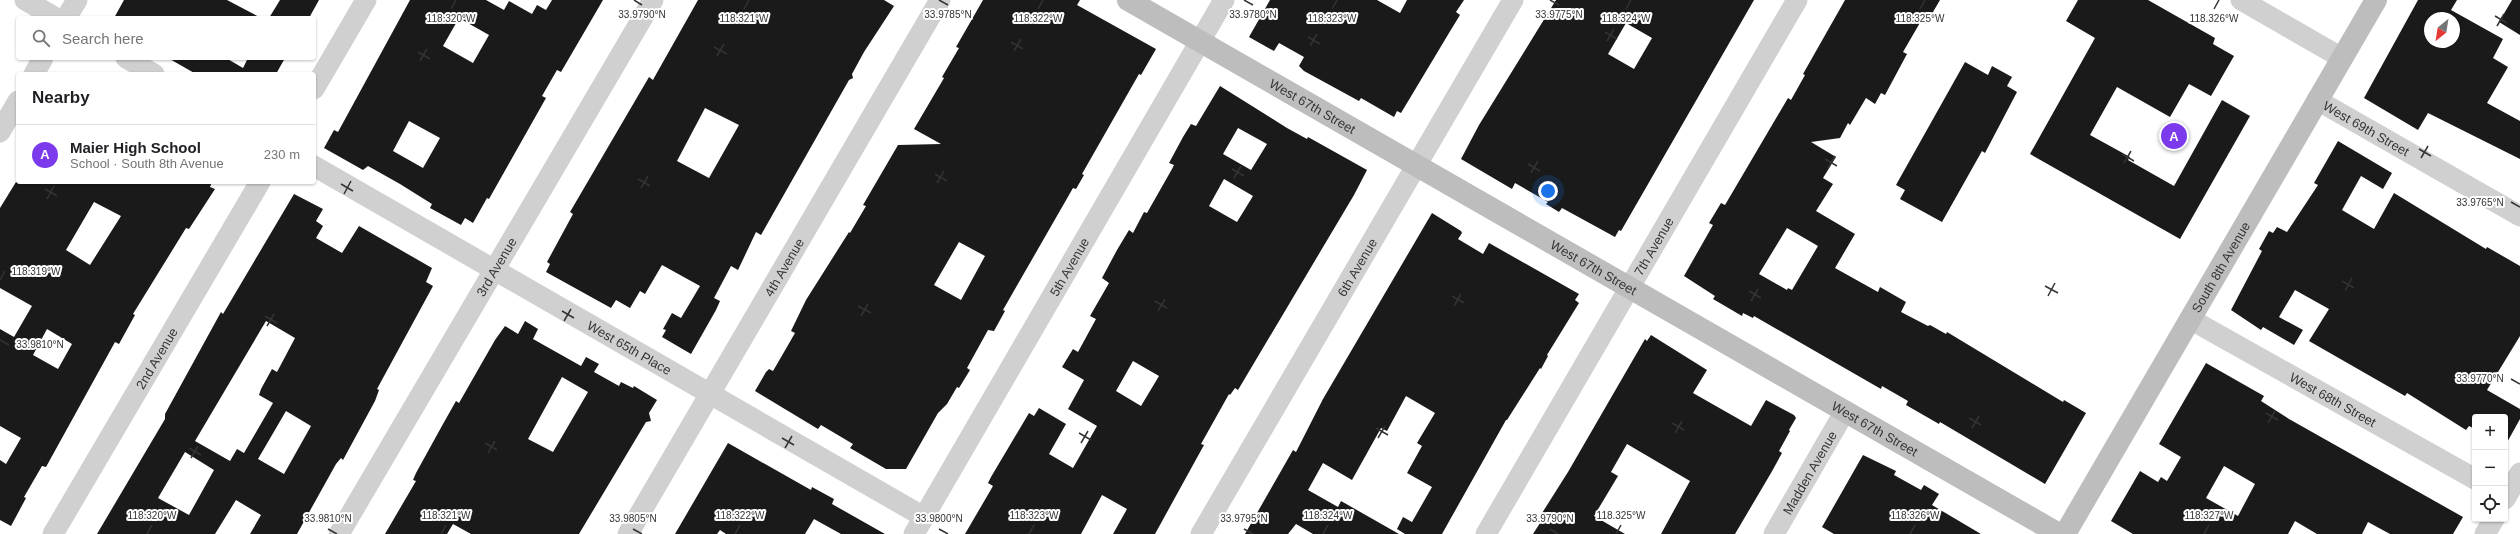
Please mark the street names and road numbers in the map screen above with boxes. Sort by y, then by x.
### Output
street label: West 67th Street [1267,75,1359,137]
street label: West 69th Street [2321,98,2413,159]
street label: 7th Avenue [1631,214,1676,278]
street label: South 8th Avenue [2188,219,2253,315]
street label: 3rd Avenue [473,235,519,299]
street label: 4th Avenue [761,235,807,299]
street label: 5th Avenue [1046,235,1092,299]
street label: 6th Avenue [1334,235,1380,299]
street label: West 67th Street [1548,237,1640,298]
street label: West 65th Place [585,317,674,378]
street label: 2nd Avenue [133,325,180,391]
street label: West 68th Street [2287,369,2379,430]
street label: West 67th Street [1829,398,1921,459]
street label: Madden Avenue [1780,428,1839,517]

